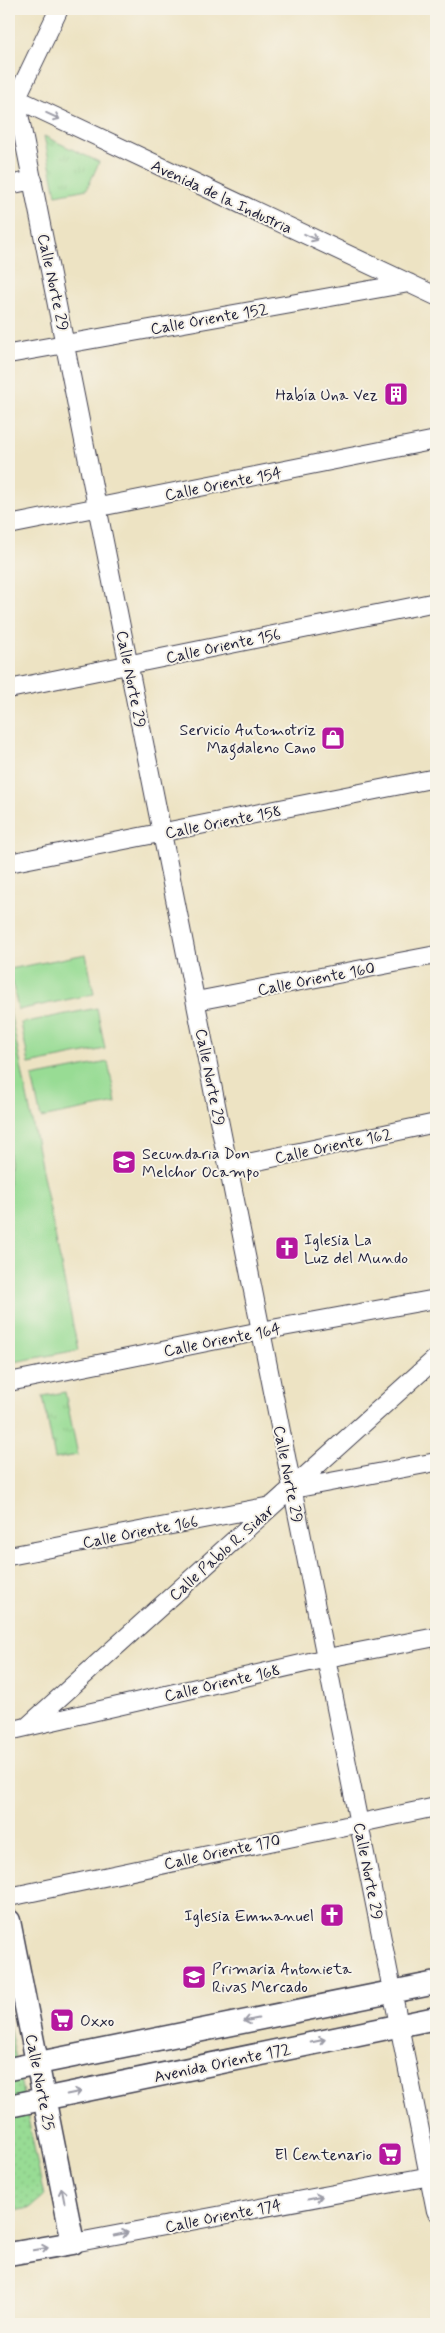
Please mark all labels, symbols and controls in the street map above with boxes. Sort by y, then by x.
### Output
one-way arrow [45,112,60,121]
street label: Avenida de la Industria [147,155,296,239]
street label: Calle Norte 29 [32,232,73,333]
one-way arrow [303,233,318,242]
street label: Calle Oriente 152 [149,299,270,340]
building icon: Había Una Vez [383,381,409,407]
place label: Había Una Vez [276,385,378,406]
street label: Calle Oriente 154 [163,463,284,506]
street label: Calle Oriente 156 [164,624,283,669]
street label: Calle Norte 29 [111,629,150,730]
place label: Servicio Automotriz Magdaleno Cano [179,720,316,760]
shop icon: Servicio Automotriz Magdaleno Cano [320,725,346,751]
street label: Calle Oriente 158 [163,801,283,844]
street label: Calle Oriente 160 [256,958,377,1001]
street label: Calle Norte 29 [190,1027,229,1128]
street label: Calle Oriente 162 [273,1124,394,1169]
place label: Secundaria Don Melchor Ocampo [142,1144,260,1183]
school or university icon: Secundaria Don Melchor Ocampo [111,1149,137,1175]
place label: Iglesia La Luz del Mundo [304,1230,408,1269]
church icon: Iglesia La Luz del Mundo [274,1235,300,1261]
street label: Calle Oriente 164 [162,1319,283,1362]
street label: Calle Norte 29 [268,1424,307,1525]
street label: Calle Pablo R. Sidar [165,1500,279,1606]
street label: Calle Oriente 166 [81,1511,200,1554]
street label: Calle Oriente 168 [162,1660,282,1707]
street label: Calle Norte 29 [348,1821,387,1922]
street label: Calle Oriente 170 [162,1830,282,1875]
church icon: Iglesia Emmanuel [319,1902,345,1928]
place label: Iglesia Emmanuel [184,1906,314,1927]
place label: Primaria Antonieta Rivas Mercado [212,1959,352,1998]
school or university icon: Primaria Antonieta Rivas Mercado [181,1964,207,1990]
supermarket icon: Oxxo [49,2007,75,2033]
place label: Oxxo [80,2011,114,2032]
one-way arrow [244,2016,260,2025]
street label: Calle Norte 25 [20,2032,59,2132]
one-way arrow [310,2036,326,2046]
street label: Avenida Oriente 172 [152,2039,293,2088]
one-way arrow [65,2087,81,2097]
supermarket icon: El Centenario [377,2141,403,2167]
place label: El Centenario [275,2145,372,2166]
one-way arrow [58,2188,68,2204]
one-way arrow [306,2192,322,2202]
street label: Calle Oriente 174 [163,2195,283,2238]
one-way arrow [112,2229,128,2239]
one-way arrow [32,2243,48,2253]

